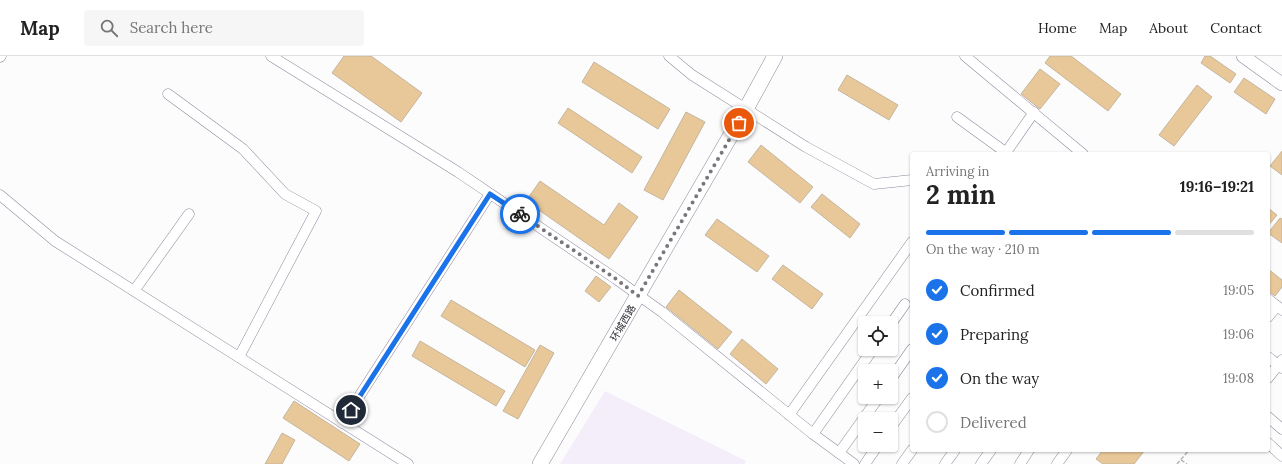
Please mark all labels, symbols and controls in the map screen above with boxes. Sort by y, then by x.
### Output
search box [84,10,364,46]
text: Map [20,16,60,40]
icon: search [98,17,120,39]
text: Search here [130,18,213,37]
text: Home [1038,19,1077,37]
text: Map [1099,19,1127,37]
text: About [1149,19,1188,37]
text: Contact [1210,19,1262,37]
pin [722,106,756,140]
icon: bag [728,112,750,134]
text: Arriving in [926,163,989,180]
text: 19:16–19:21 [1180,177,1254,196]
text: 2 min [926,178,996,211]
courier [500,194,540,234]
icon: bike [509,203,531,225]
text: On the way · 210 m [926,241,1040,258]
icon: check [926,279,948,301]
text: Confirmed [960,281,1035,300]
text: 19:05 [1223,282,1254,299]
street label: 环城西路 [607,302,639,344]
map controls [858,316,898,452]
button: locate [858,316,898,356]
icon: check [926,323,948,345]
text: Preparing [960,325,1028,344]
text: 19:06 [1223,326,1254,343]
button: + [858,364,898,404]
icon: check [926,367,948,389]
text: On the way [960,369,1039,388]
text: 19:08 [1223,370,1254,387]
pin [334,393,368,427]
icon: home [340,399,362,421]
button: − [858,412,898,452]
text: Delivered [960,413,1027,432]

